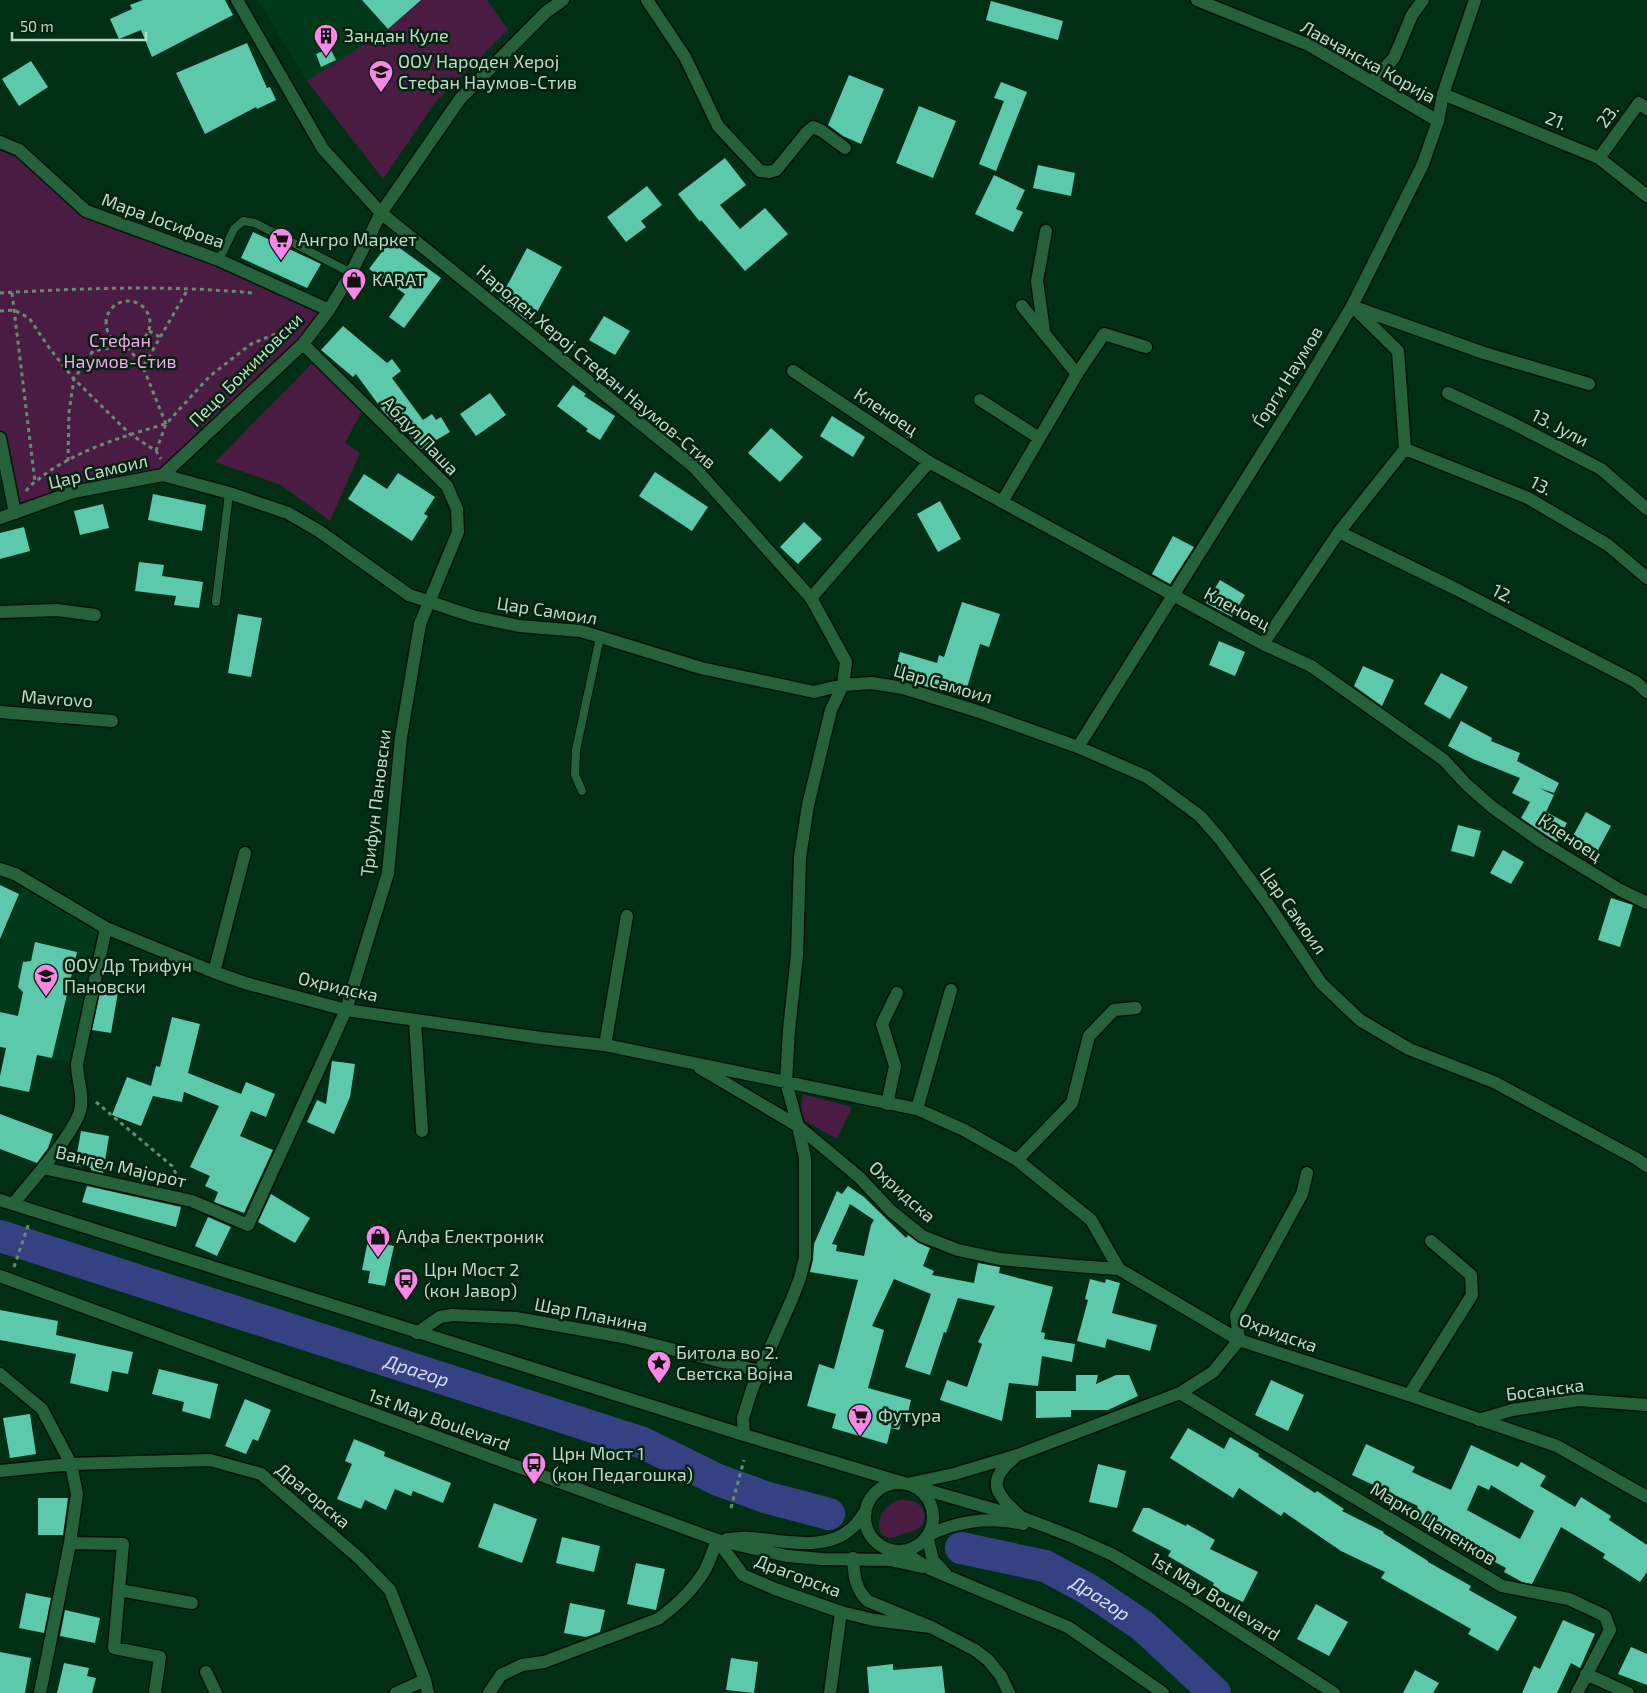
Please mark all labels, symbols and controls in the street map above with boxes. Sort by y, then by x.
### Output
scale bar [12,10,146,42]
street label: Лавчанска Корија [1297,15,1440,107]
text: 50 m [20,17,54,35]
building icon: Зандан Куле [313,23,339,57]
place label: Зандан Куле [344,24,449,46]
place label: ООУ Народен Херој Стефан Наумов-Стив [398,50,577,93]
school or university icon: ООУ Народен Херој Стефан Наумов-Стив [368,59,394,93]
street label: 23. [1591,99,1623,132]
street label: 21. [1542,106,1570,134]
street label: Мара Јосифова [99,188,228,252]
supermarket icon: Ангро Маркет [268,227,294,261]
place label: Ангро Маркет [298,228,417,250]
street label: Народен Херој Стефан Наумов-Стив [472,259,721,473]
shop icon: KARAT [341,267,367,301]
place label: KARAT [372,268,426,290]
street label: Пецо Божиновски [184,308,307,431]
street label: Ѓорги Наумов [1247,322,1327,431]
park label: Стефан Наумов-Стив [64,329,176,372]
street label: Кленоец [850,382,923,440]
street label: Абдул Паша [378,391,464,479]
street label: 13. Јули [1528,403,1593,451]
street label: Цар Самоил [46,449,150,493]
street label: 13. [1527,470,1556,500]
street label: 12. [1489,578,1518,608]
street label: Кленоец [1201,582,1275,635]
street label: Цар Самоил [495,591,599,629]
street label: Цар Самоил [891,658,995,708]
street label: Mavrovo [20,685,94,711]
street label: Трифун Пановски [355,728,395,878]
street label: Кленоец [1534,808,1607,866]
street label: Цар Самоил [1256,863,1332,958]
place label: ООУ Др Трифун Пановски [64,954,192,997]
school or university icon: ООУ Др Трифун Пановски [33,963,59,997]
street label: Охридска [296,966,380,1006]
street label: Вангел Маjорот [54,1140,189,1192]
street label: Охридска [865,1156,940,1227]
shop icon: Алфа Електроник [365,1224,391,1258]
place label: Алфа Електроник [396,1225,544,1247]
place label: Црн Мост 2 (кон Јавор) [424,1258,519,1301]
bus stop icon: Црн Мост 2 (кон Јавор) [393,1267,419,1301]
street label: Шар Планина [533,1292,650,1336]
street label: Охридска [1236,1308,1320,1356]
place label: Битола во 2. Светска Војна [676,1341,793,1384]
water label: Драгор [381,1348,452,1391]
place icon: Битола во 2. Светска Војна [646,1350,672,1384]
street label: Босанска [1504,1373,1585,1405]
street label: 1st May Boulevard [365,1383,513,1455]
supermarket icon: Футура [847,1403,873,1437]
place label: Футура [878,1404,941,1426]
place label: Црн Мост 1 (кон Педагошка) [552,1442,693,1485]
bus stop icon: Црн Мост 1 (кон Педагошка) [521,1451,547,1485]
street label: Драгорска [272,1458,355,1533]
street label: Марко Цепенков [1367,1477,1500,1569]
street label: 1st May Boulevard [1146,1547,1285,1645]
street label: Драгорска [752,1549,844,1602]
water label: Драгор [1066,1569,1135,1625]

